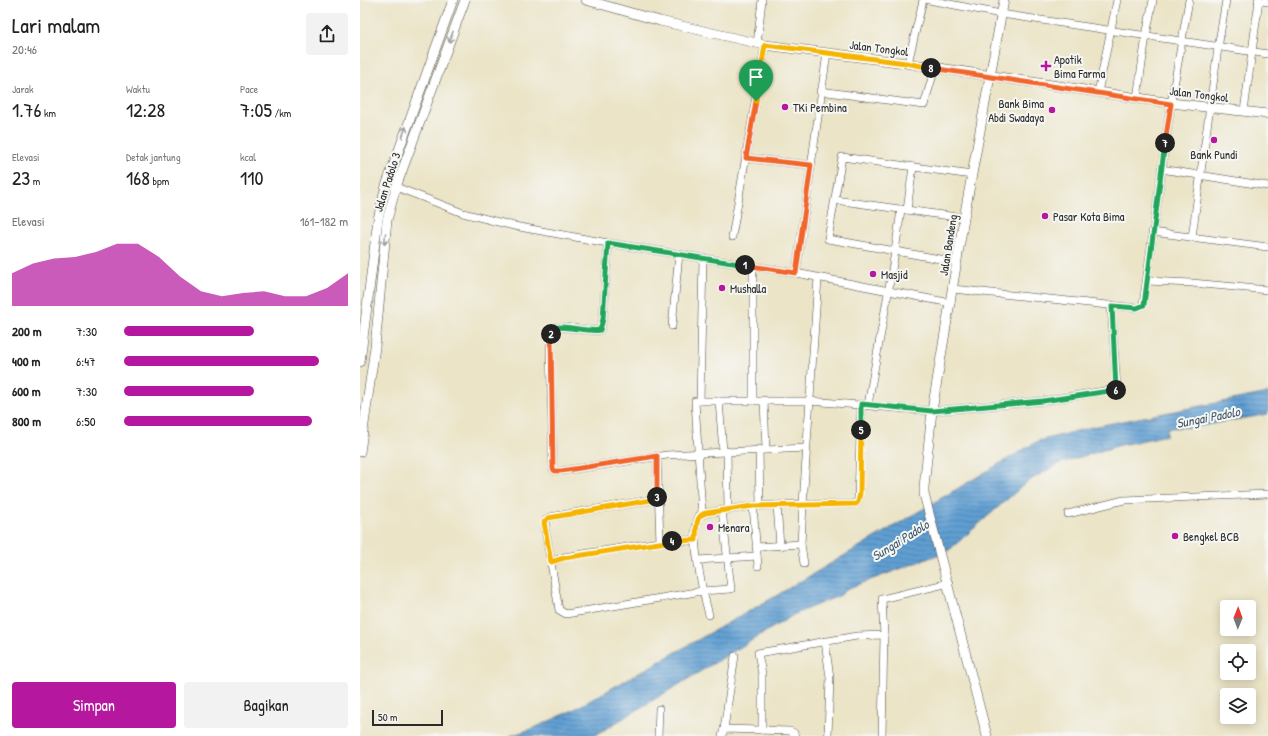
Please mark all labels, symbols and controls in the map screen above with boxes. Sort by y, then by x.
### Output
text: Lari malam [12,10,100,40]
button: share [306,13,348,55]
one-way arrow [447,30,455,42]
street label: Jalan Tongkol [848,36,910,60]
text: 20:46 [12,40,37,58]
place label: Apotik Bima Farma [1054,51,1105,82]
pin: 8 [921,58,941,78]
pin [739,60,773,101]
text: 8 [929,61,933,75]
marker: Apotik Bima Farma [1041,61,1051,71]
icon: arrive [745,66,767,88]
text: Jarak [12,82,34,96]
text: Waktu [126,82,150,96]
text: Pace [240,82,258,96]
street label: Jalan Tongkol [1168,82,1230,106]
place label: Bank Bima Abdi Swadaya [988,95,1044,126]
text: 1.76 [12,96,41,123]
text: 12:28 [126,96,165,123]
text: 7:05 [240,96,272,123]
place label: TKi Pembina [793,99,847,116]
marker: TKi Pembina [780,102,790,112]
marker: Bank Bima Abdi Swadaya [1047,105,1057,115]
text: km [41,106,56,120]
text: /km [272,106,291,120]
one-way arrow [401,126,409,138]
pin: 7 [1155,133,1175,153]
marker: Bank Pundi [1209,135,1219,145]
text: 7 [1162,136,1168,150]
place label: Bank Pundi [1190,146,1238,163]
text: Elevasi [12,150,40,164]
text: Detak jantung [126,150,181,164]
text: kcal [240,150,256,164]
street label: Jalan Padolo 3 [369,150,405,214]
text: 23 [12,164,30,191]
text: 168 [126,164,150,191]
text: 110 [240,164,263,191]
text: m [30,174,40,188]
text: bpm [150,174,169,188]
place label: Pasar Kota Bima [1053,208,1125,225]
marker: Pasar Kota Bima [1040,211,1050,221]
text: Elevasi [12,212,45,230]
text: 161–182 m [300,212,348,230]
street label: Jalan Bandeng [935,213,961,277]
one-way arrow [381,232,389,245]
pin: 1 [735,255,755,275]
text: 1 [743,258,747,272]
place label: Masjid [881,266,908,283]
marker: Masjid [868,269,878,279]
place label: Mushalla [730,280,766,297]
marker: Mushalla [717,283,727,293]
text: 200 m [12,322,42,340]
text: 7:30 [76,322,97,340]
pin: 2 [541,324,561,344]
text: 2 [548,327,554,341]
text: 400 m [12,352,40,370]
text: 6:47 [76,352,96,370]
pin: 6 [1106,380,1126,400]
text: 600 m [12,382,41,400]
text: 7:30 [76,382,97,400]
text: 6 [1114,383,1118,397]
water label: Sungai Padolo [1175,402,1243,433]
text: 800 m [12,412,41,430]
text: 6:50 [76,412,96,430]
pin: 5 [851,420,871,440]
text: 5 [859,423,863,437]
pin: 3 [647,487,667,507]
text: 3 [655,490,659,504]
water label: Sungai Padolo [868,514,934,565]
place label: Menara [718,519,750,536]
marker: Menara [705,522,715,532]
place label: Bengkel BCB [1183,528,1239,545]
pin: 4 [662,531,682,551]
marker: Bengkel BCB [1170,531,1180,541]
text: 4 [670,534,674,548]
north arrow [1220,600,1256,636]
map controls [1220,600,1256,724]
button: locate [1220,644,1256,680]
button: Simpan [12,682,176,728]
button: Bagikan [184,682,348,728]
button: layers [1220,688,1256,724]
scale bar [372,708,443,727]
text: 50 m [378,710,398,724]

